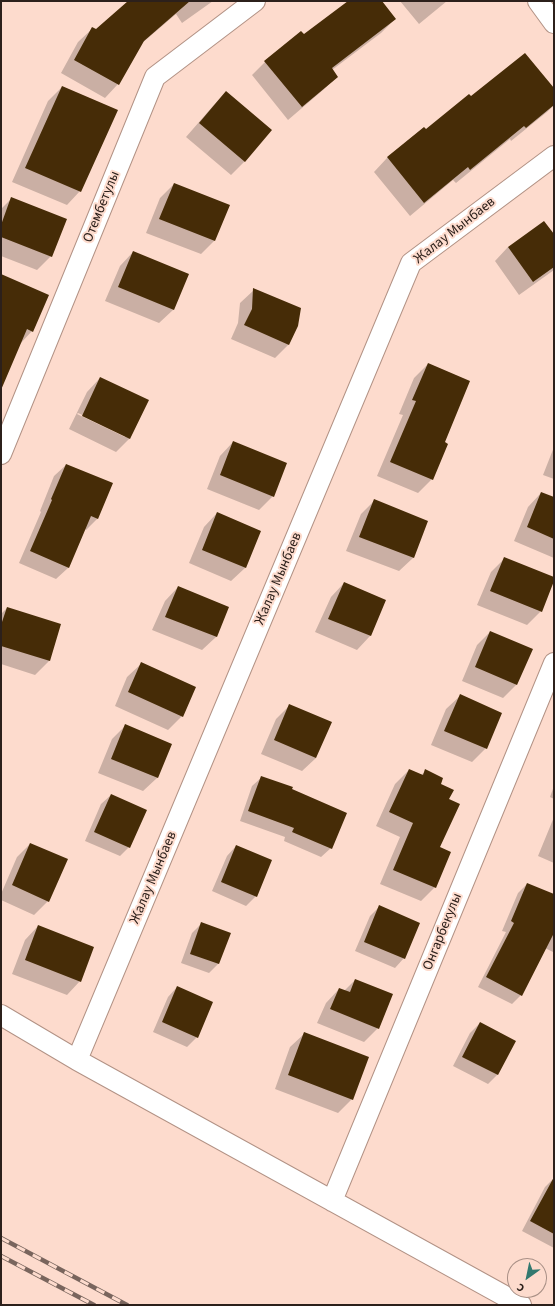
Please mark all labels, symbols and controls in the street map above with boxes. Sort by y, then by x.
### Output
street label: Отембетулы [80,169,124,245]
street label: Жалау Мынбаев [411,194,499,268]
street label: Жалау Мынбаев [252,530,306,628]
street label: Жалау Мынбаев [127,829,181,927]
street label: Онгарбекулы [420,891,466,973]
north arrow [507,1258,547,1298]
text: С [514,1280,528,1296]

